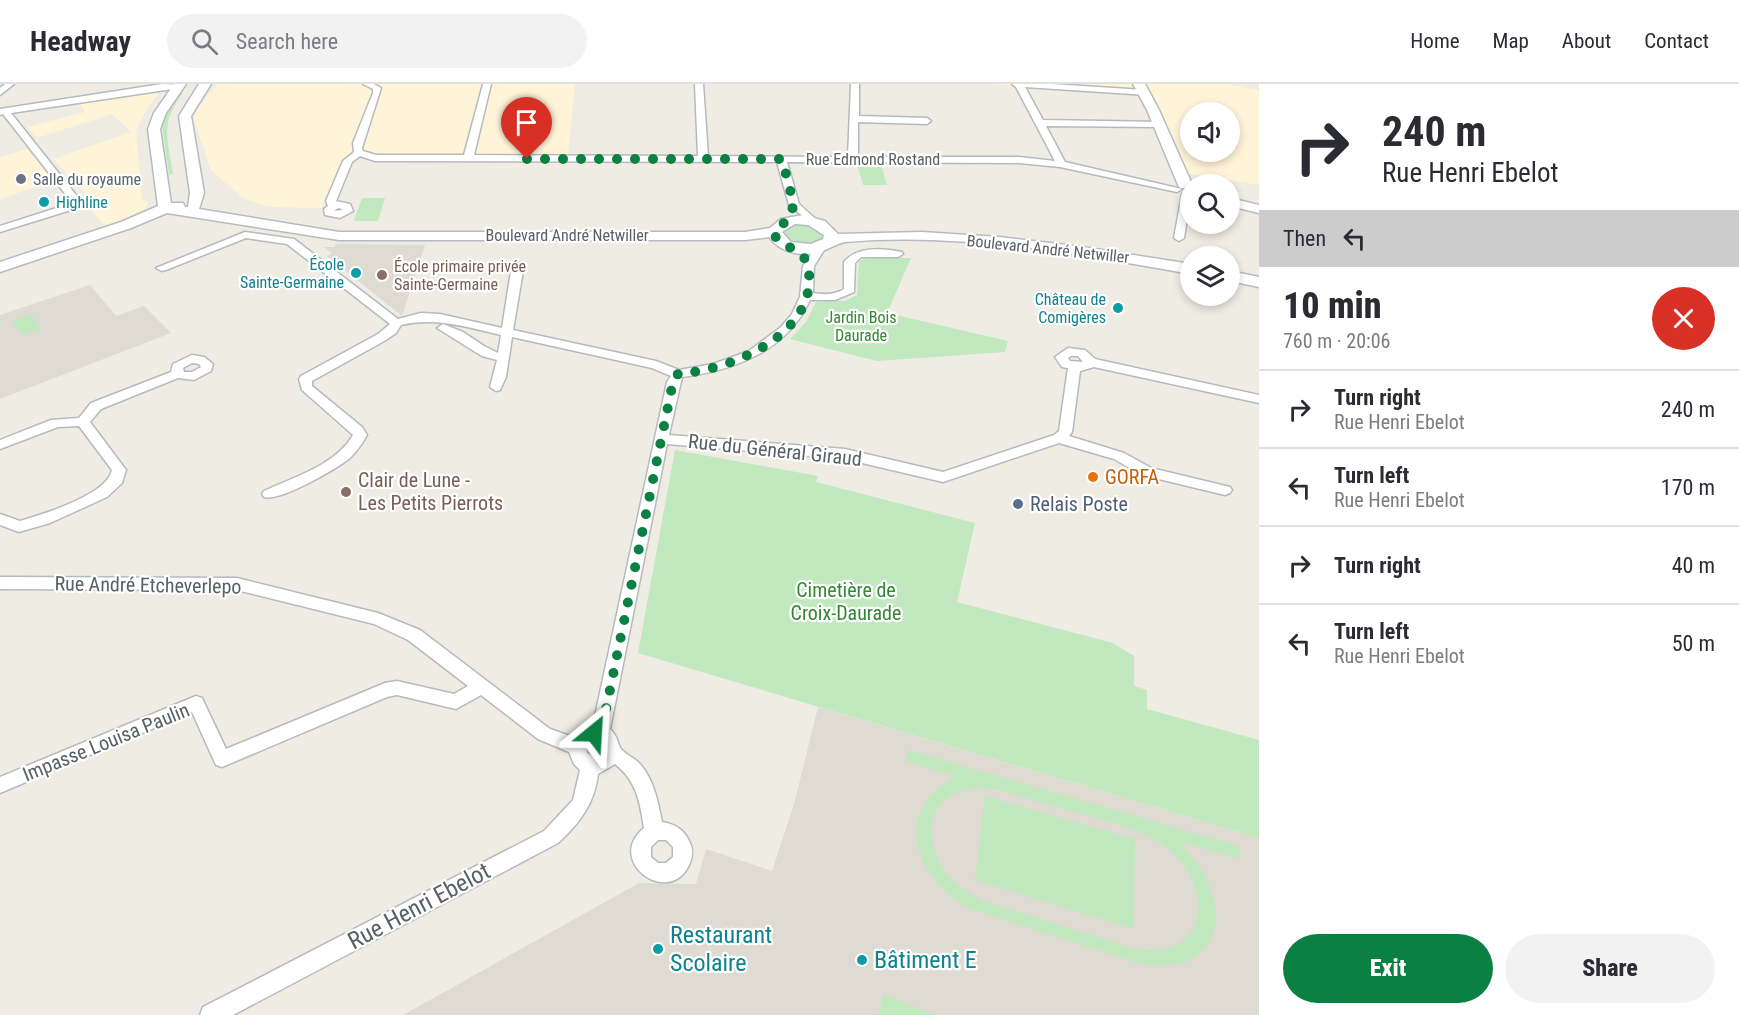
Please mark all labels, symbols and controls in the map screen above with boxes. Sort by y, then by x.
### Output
search box [167,14,587,68]
text: Headway [30,25,131,58]
icon: search [188,25,221,58]
text: Search here [236,29,338,54]
text: Home [1410,29,1460,53]
text: Map [1493,29,1529,53]
text: About [1562,29,1611,53]
text: Contact [1644,29,1709,53]
pin [501,97,552,159]
map controls [1180,102,1240,306]
button: sound [1180,102,1240,162]
icon: arrive [510,106,543,139]
text: 240 m [1382,107,1487,156]
icon: right [1283,108,1361,186]
street label: Rue Edmond Rostand [806,150,940,169]
text: Rue Henri Ebelot [1382,157,1558,189]
place label: Salle du royaume [33,170,141,189]
marker: Salle du royaume [14,172,28,186]
button: search [1180,174,1240,234]
place label: Highline [56,193,108,212]
marker: Highline [37,195,51,209]
icon: left [1338,222,1371,255]
street label: Boulevard André Netwiller [485,226,649,245]
text: Then [1283,226,1326,251]
street label: Boulevard André Netwiller [966,231,1130,267]
button: layers [1180,246,1240,306]
place label: École Sainte-Germaine [240,255,344,292]
place label: École primaire privée Sainte-Germaine [394,257,526,294]
marker: École Sainte-Germaine [349,266,363,280]
marker: École primaire privée Sainte-Germaine [375,268,389,282]
text: 10 min [1283,285,1382,327]
button: close [1652,287,1715,350]
place label: Château de Comigères [1035,290,1106,327]
marker: Château de Comigères [1111,301,1125,315]
park label: Jardin Bois Daurade [826,308,896,345]
text: 760 m · 20:06 [1283,329,1390,353]
text: Turn right [1334,385,1421,410]
icon: right [1283,393,1316,426]
text: 240 m [1661,397,1715,422]
text: Rue Henri Ebelot [1334,410,1465,434]
street label: Rue du Général Giraud [687,429,863,471]
text: Turn left [1334,463,1409,488]
place label: GORFA [1105,465,1159,489]
place label: Clair de Lune - Les Petits Pierrots [358,468,503,515]
marker: GORFA [1086,470,1100,484]
icon: left [1283,471,1316,504]
text: 170 m [1661,475,1715,500]
marker: Clair de Lune - Les Petits Pierrots [339,485,353,499]
text: Rue Henri Ebelot [1334,488,1465,512]
place label: Relais Poste [1030,492,1128,516]
marker: Relais Poste [1011,497,1025,511]
icon: right [1283,549,1316,582]
text: Turn right [1334,553,1421,578]
text: 40 m [1672,553,1715,578]
street label: Rue André Etcheverlepo [54,571,242,599]
park label: Cimetière de Croix-Daurade [791,578,901,625]
text: Turn left [1334,619,1409,644]
icon: left [1283,627,1316,660]
text: 50 m [1672,631,1715,656]
text: Rue Henri Ebelot [1334,644,1465,668]
street label: Impasse Louisa Paulin [19,698,193,786]
position arrow [562,701,626,765]
street label: Rue Henri Ebelot [343,857,495,955]
place label: Restaurant Scolaire [670,921,772,977]
button: Exit [1283,934,1493,1003]
button: Share [1505,934,1715,1003]
marker: Restaurant Scolaire [651,942,665,956]
place label: Bâtiment E [874,946,977,974]
marker: Bâtiment E [855,953,869,967]

